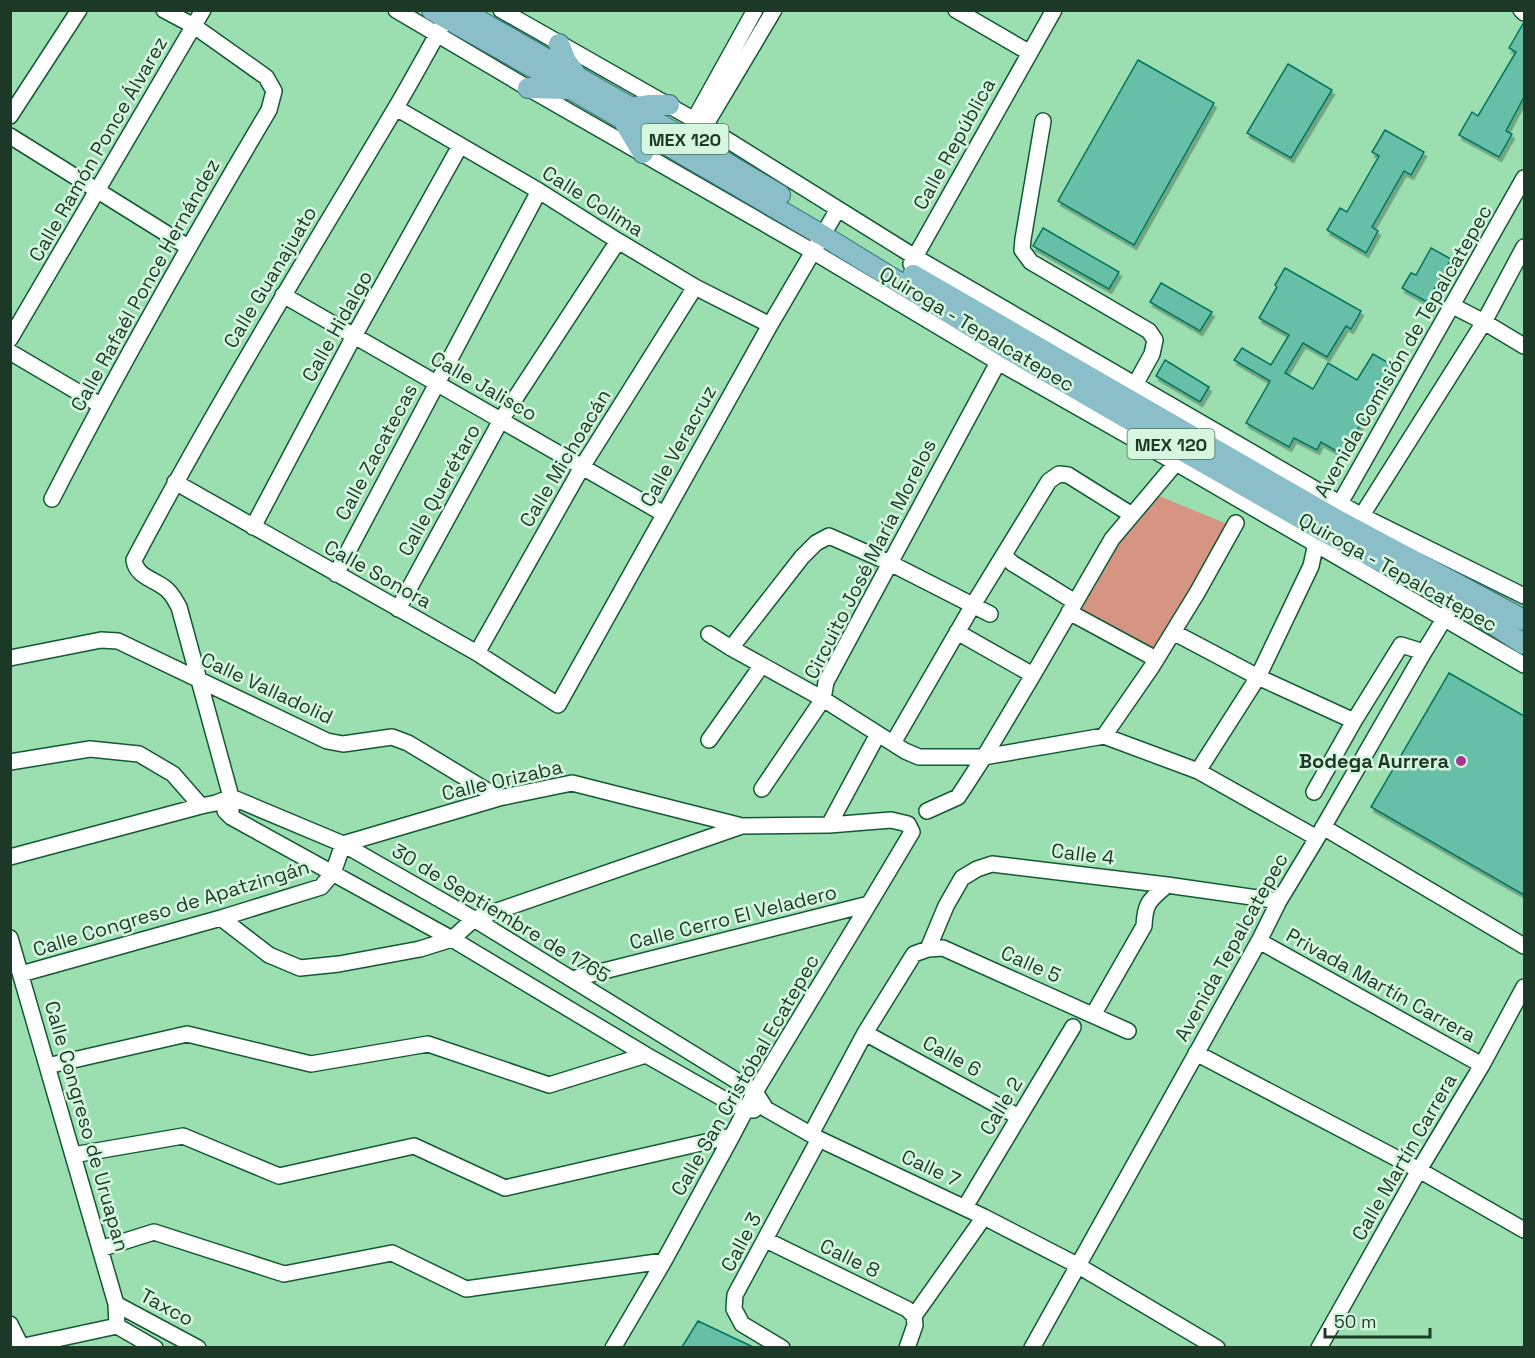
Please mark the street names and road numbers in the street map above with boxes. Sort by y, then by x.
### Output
street label: Calle Ramón Ponce Álvarez [23,32,173,266]
street label: Calle República [907,73,1001,215]
road number: MEX 120 [642,124,728,154]
street label: Calle Rafaél Ponce Hernández [65,154,225,416]
street label: Calle Colima [537,160,649,242]
street label: Avenida Comisión de Tepalcatepec [1308,200,1498,502]
street label: Calle Guanajuato [217,201,323,353]
street label: Quiroga - Tepalcatepec [875,260,1079,398]
street label: Calle Hidalgo [296,266,378,386]
street label: Calle Jalisco [426,345,542,427]
street label: Calle Zacatecas [329,379,423,525]
street label: Calle Veracruz [634,381,722,511]
street label: Calle Michoacán [513,384,617,532]
street label: Calle Querétaro [392,419,486,561]
road number: MEX 120 [1128,429,1214,459]
street label: Circuito José María Morelos [798,435,942,683]
street label: Quiroga - Tepalcatepec [1294,507,1502,637]
street label: Calle Sonora [320,534,436,614]
street label: Calle Valladolid [197,646,337,730]
street label: Calle Orizaba [439,753,565,807]
street label: 30 de Septiembre de 1765 [387,837,615,989]
street label: Calle 4 [1050,837,1116,871]
street label: Avenida Tepalcatepec [1168,848,1294,1046]
street label: Calle Congreso de Apatzingán [30,853,312,963]
street label: Calle Cerro El Veladero [627,879,839,955]
street label: Privada Martín Carrera [1281,922,1481,1048]
street label: Calle 5 [997,939,1065,989]
street label: Calle San Cristóbal Ecatepec [665,949,825,1201]
street label: Calle Congreso de Uruapan [39,998,135,1254]
street label: Calle 6 [918,1029,986,1083]
street label: Calle Martín Carrera [1346,1069,1462,1245]
street label: Calle 2 [974,1072,1028,1140]
street label: Calle 7 [897,1143,965,1193]
street label: Calle 3 [715,1208,767,1276]
street label: Calle 8 [816,1232,884,1284]
street label: Taxco [136,1282,198,1332]

